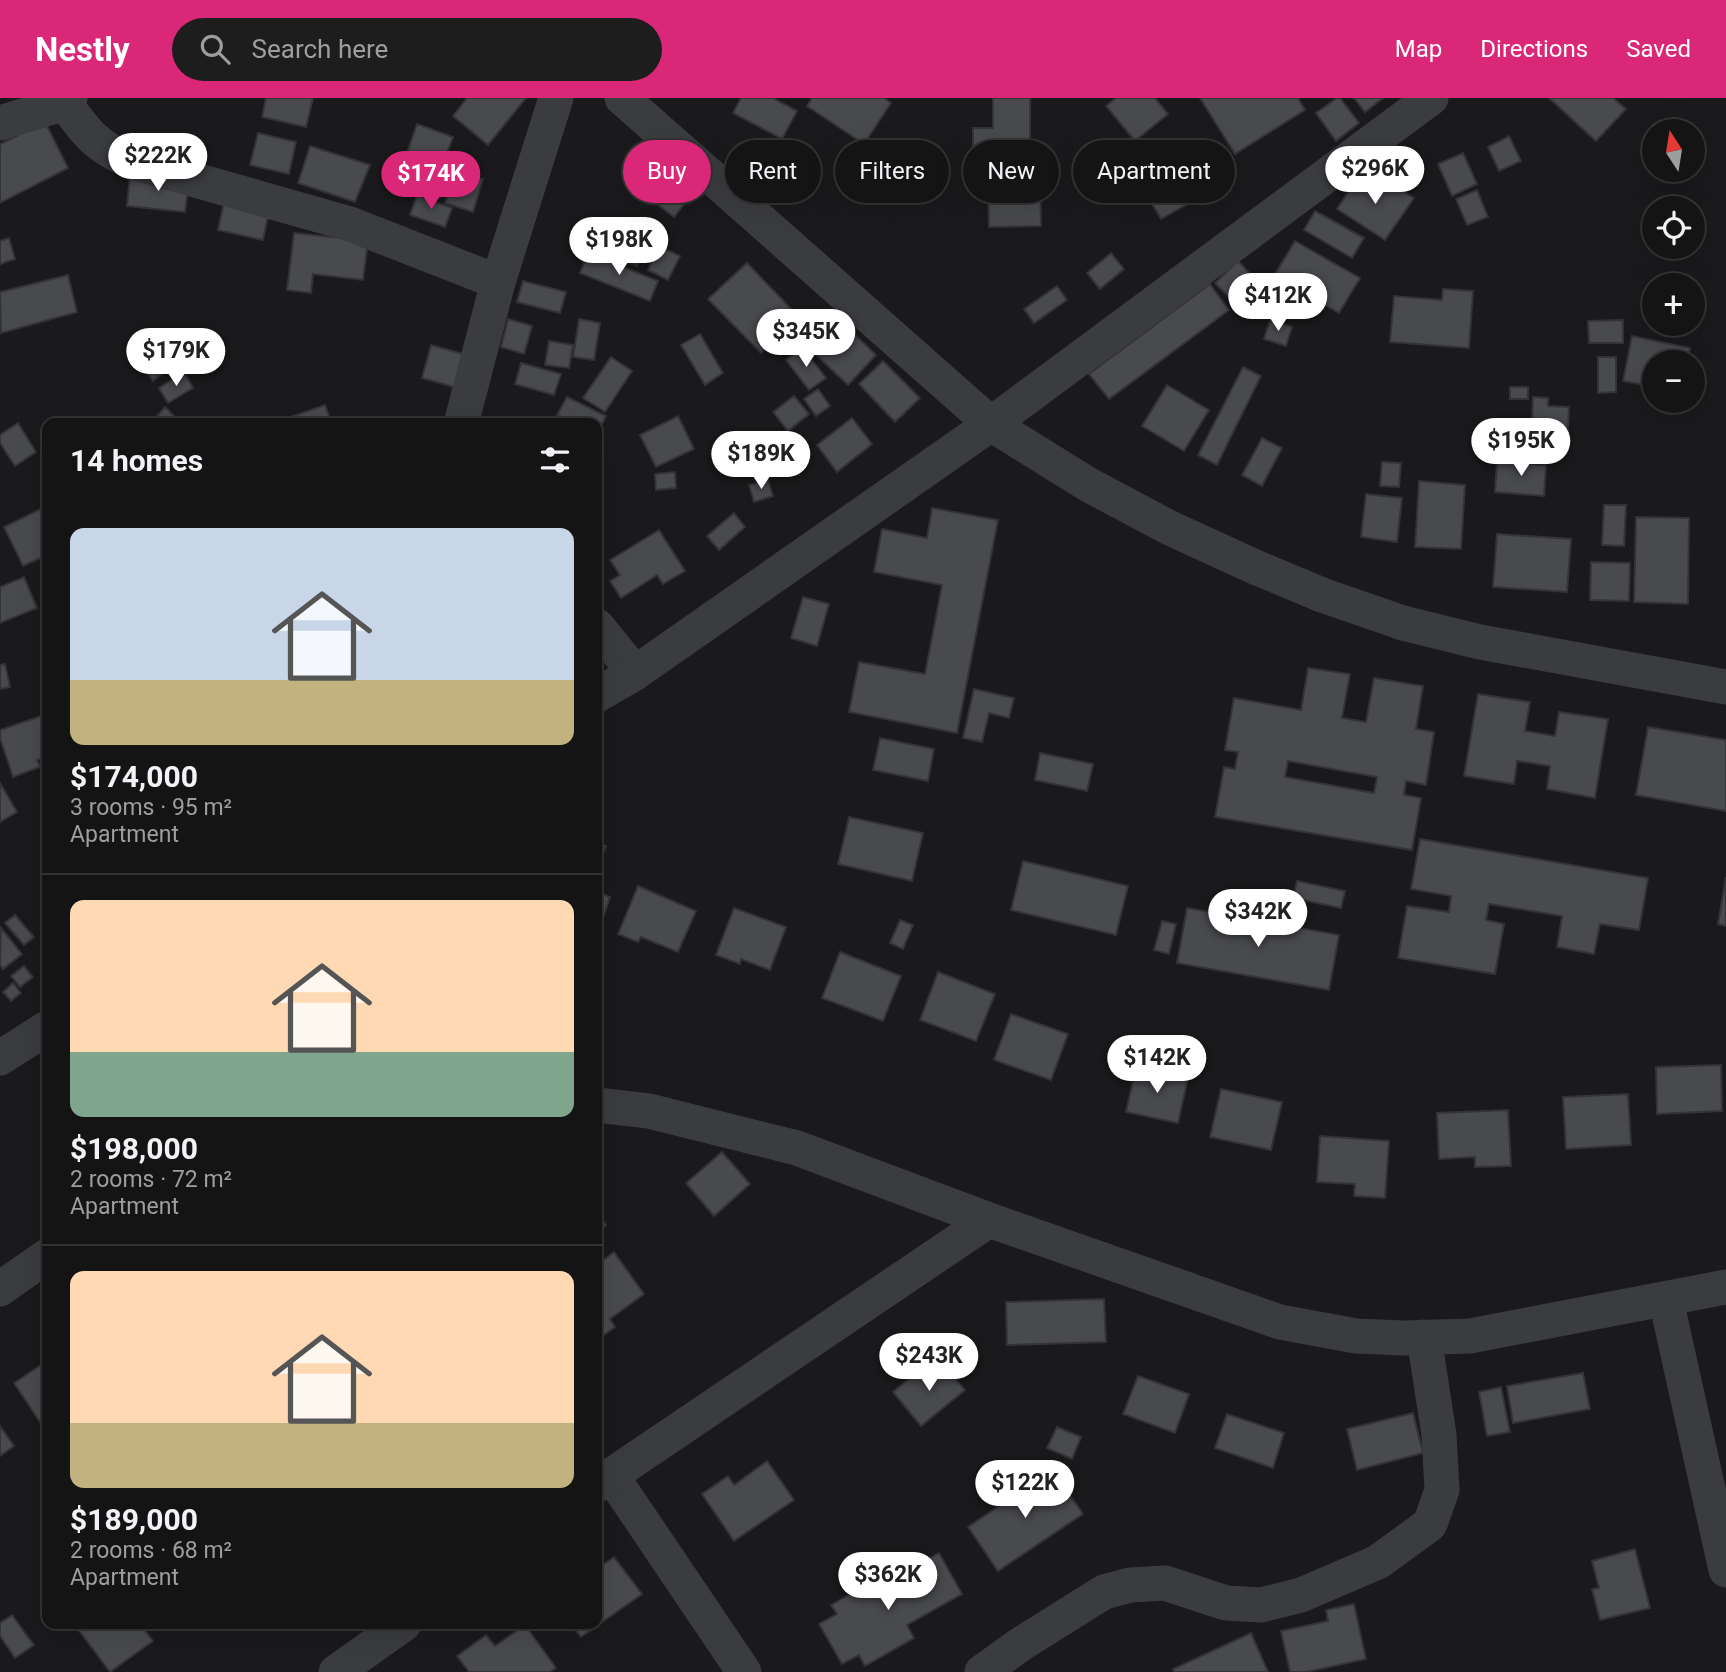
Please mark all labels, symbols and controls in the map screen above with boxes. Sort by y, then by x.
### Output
search box [172,18,662,81]
text: Nestly [35,30,130,69]
icon: search [196,30,234,68]
text: Search here [252,34,388,64]
text: Map [1395,35,1442,63]
text: Directions [1480,35,1588,63]
text: Saved [1626,35,1691,63]
north arrow [1642,119,1704,182]
map controls [1642,119,1705,413]
pin: $222K [109,134,207,193]
chip: Buy [623,140,711,203]
chip: Rent [725,140,821,203]
chip: Filters [835,140,949,203]
chip: New [963,140,1059,203]
chip: Apartment [1073,140,1235,203]
text: $222K [124,142,192,169]
pin: $296K [1326,146,1424,206]
pin: $174K [382,152,480,211]
text: $296K [1341,155,1409,182]
text: $174K [397,160,465,187]
button: locate [1642,196,1705,259]
pin: $198K [570,218,668,277]
text: $198K [585,226,653,253]
button: + [1642,273,1705,336]
pin: $412K [1229,274,1327,333]
text: $412K [1244,282,1312,309]
pin: $345K [757,310,855,369]
text: $345K [772,318,840,345]
pin: $179K [127,328,225,388]
text: $179K [142,337,210,364]
button: − [1642,350,1705,413]
pin: $195K [1472,418,1570,478]
text: $195K [1487,427,1555,454]
pin: $189K [712,432,810,491]
text: $189K [727,440,795,467]
icon: filters [536,441,574,479]
text: 14 homes [70,443,203,478]
icon: home [259,573,385,699]
text: $174,000 [70,759,198,794]
text: 3 rooms · 95 m² [70,794,232,821]
text: Apartment [70,821,179,848]
pin: $342K [1209,890,1307,949]
text: $342K [1224,898,1292,925]
icon: home [259,945,385,1071]
pin: $142K [1108,1035,1206,1095]
text: $142K [1123,1044,1191,1071]
text: $198,000 [70,1131,198,1166]
text: 2 rooms · 72 m² [70,1166,232,1193]
text: Apartment [70,1193,179,1220]
icon: home [259,1316,385,1442]
pin: $243K [880,1334,978,1393]
text: $243K [895,1342,963,1369]
pin: $122K [976,1460,1074,1520]
text: $122K [991,1469,1059,1496]
text: $189,000 [70,1502,198,1537]
text: 2 rooms · 68 m² [70,1537,232,1564]
pin: $362K [839,1552,937,1612]
text: $362K [854,1561,922,1588]
text: Apartment [70,1564,179,1591]

